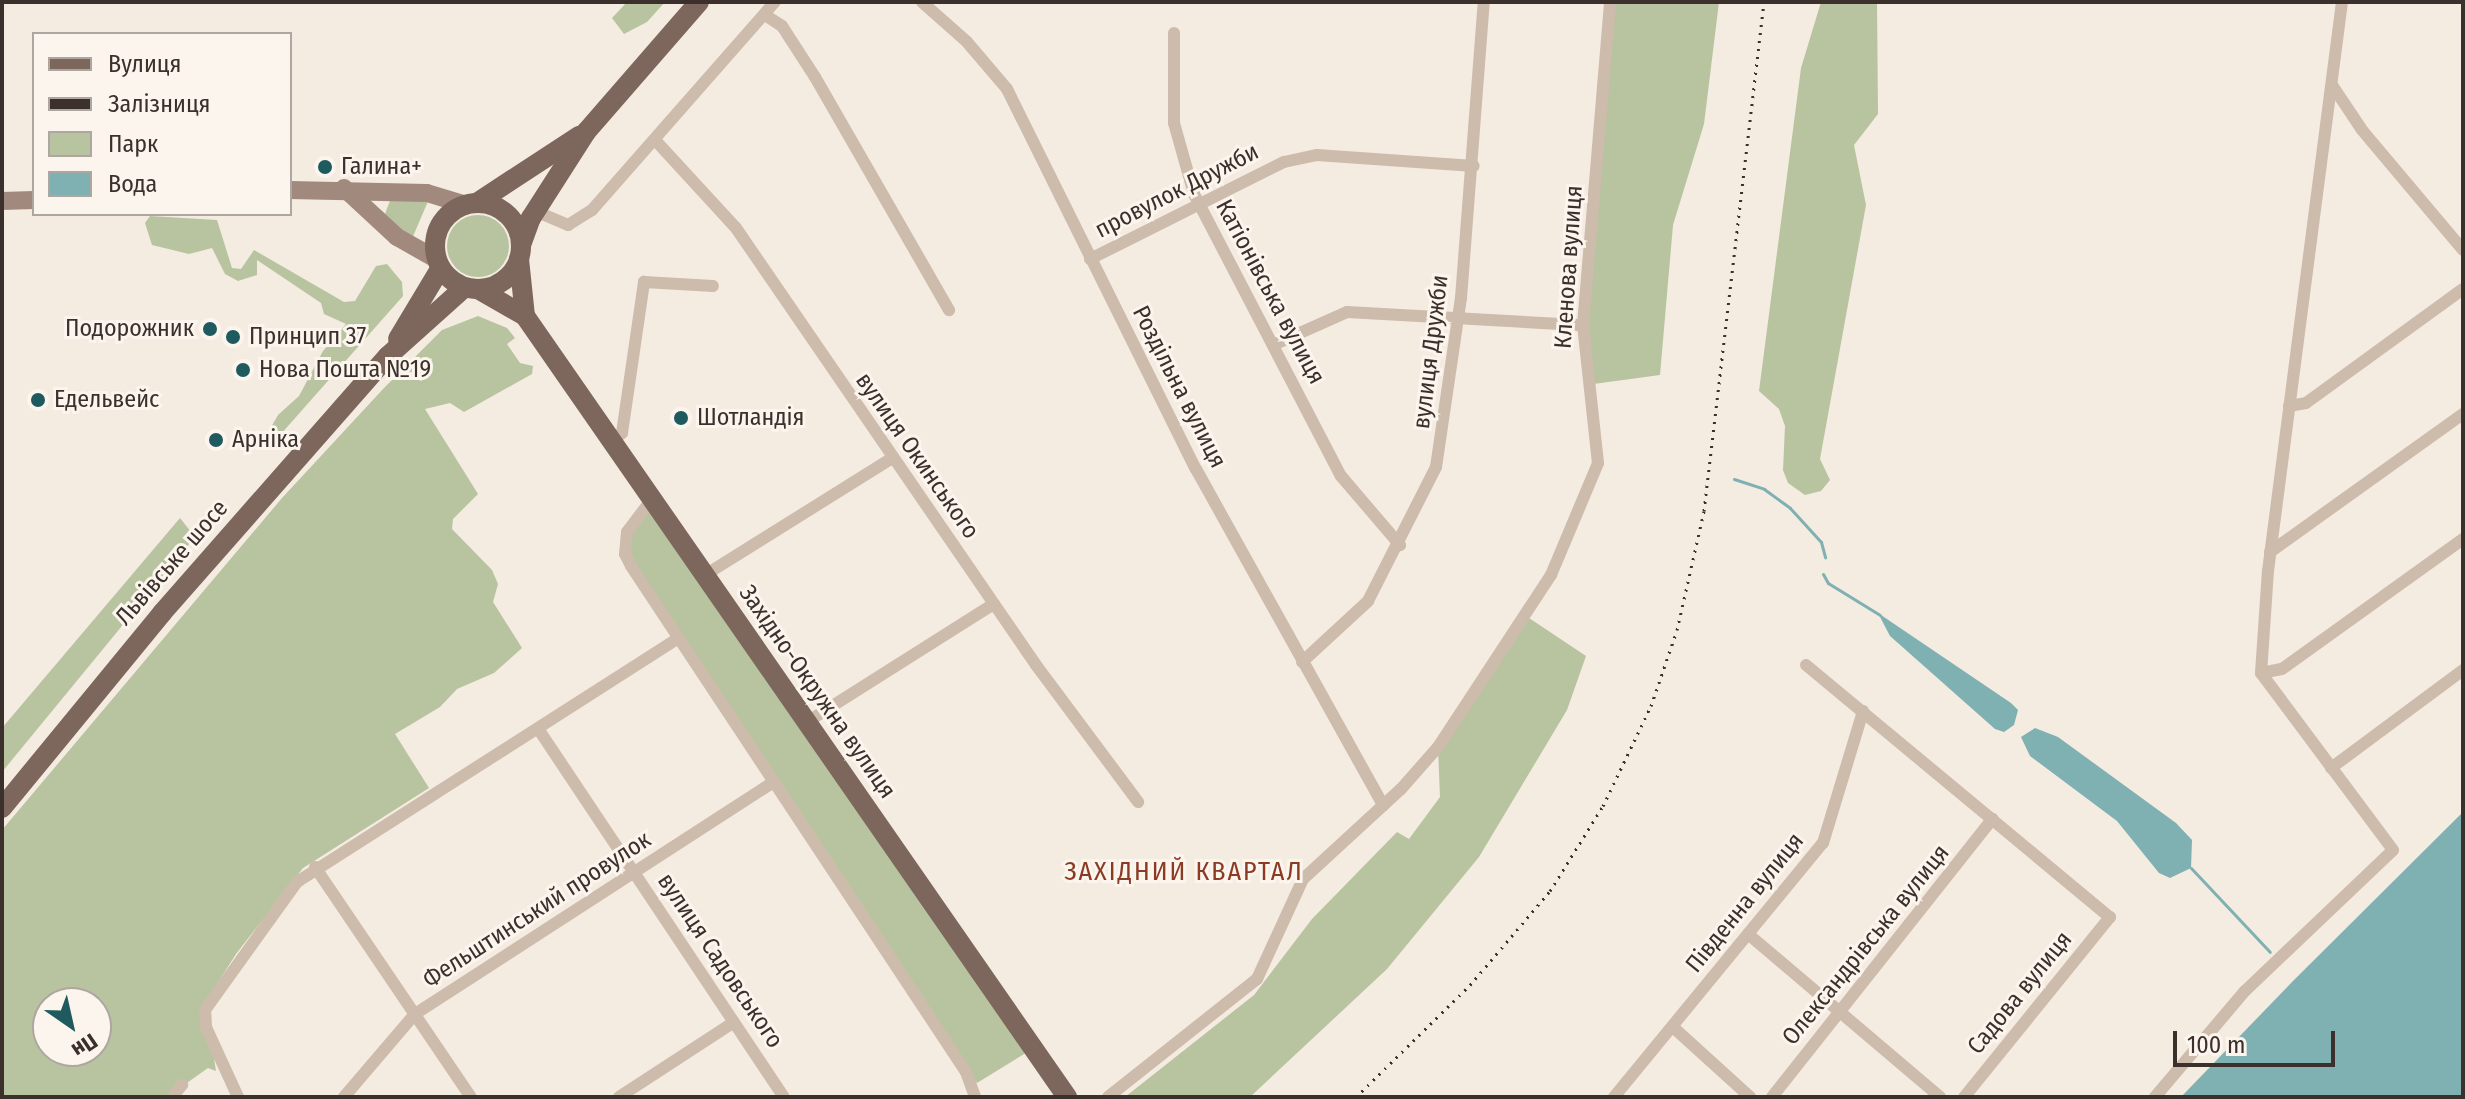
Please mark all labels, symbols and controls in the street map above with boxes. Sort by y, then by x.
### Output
legend [32,32,292,216]
text: Вулиця [108,50,181,78]
text: Залізниця [108,90,210,118]
text: Парк [108,130,158,158]
street label: провулок Дружби [1091,137,1263,245]
place label: Галина+ [341,153,422,181]
marker: Галина+ [316,158,334,176]
text: Вода [108,170,157,198]
street label: Кленова вулиця [1549,184,1589,350]
street label: Катіонівська вулиця [1209,195,1331,389]
street label: вулиця Дружби [1407,273,1455,431]
street label: Роздільна вулиця [1126,301,1232,473]
place label: Подорожник [65,315,194,343]
marker: Подорожник [201,320,219,338]
place label: Принцип 37 [249,323,366,351]
marker: Принцип 37 [224,328,242,346]
place label: Нова Пошта №19 [259,356,431,384]
marker: Нова Пошта №19 [234,361,252,379]
street label: вулиця Окинського [849,367,985,545]
place label: Едельвейс [54,386,159,414]
marker: Едельвейс [29,391,47,409]
place label: Шотландія [697,404,804,432]
marker: Шотландія [672,409,690,427]
place label: Арніка [232,426,299,454]
marker: Арніка [207,431,225,449]
street label: Львівське шосе [110,494,234,632]
street label: Західно-Окружна вулиця [733,580,901,804]
street label: Фельштинський провулок [418,826,656,994]
street label: Південна вулиця [1680,827,1810,979]
street label: Олександрівська вулиця [1776,839,1956,1051]
district label: ЗАХІДНИЙ КВАРТАЛ [1064,856,1304,888]
street label: вулиця Садовського [651,868,789,1054]
street label: Садова вулиця [1962,926,2078,1060]
north arrow [32,987,112,1067]
scale bar [2177,1015,2339,1065]
text: Пн [67,1027,102,1064]
text: 100 m [2187,1031,2245,1059]

